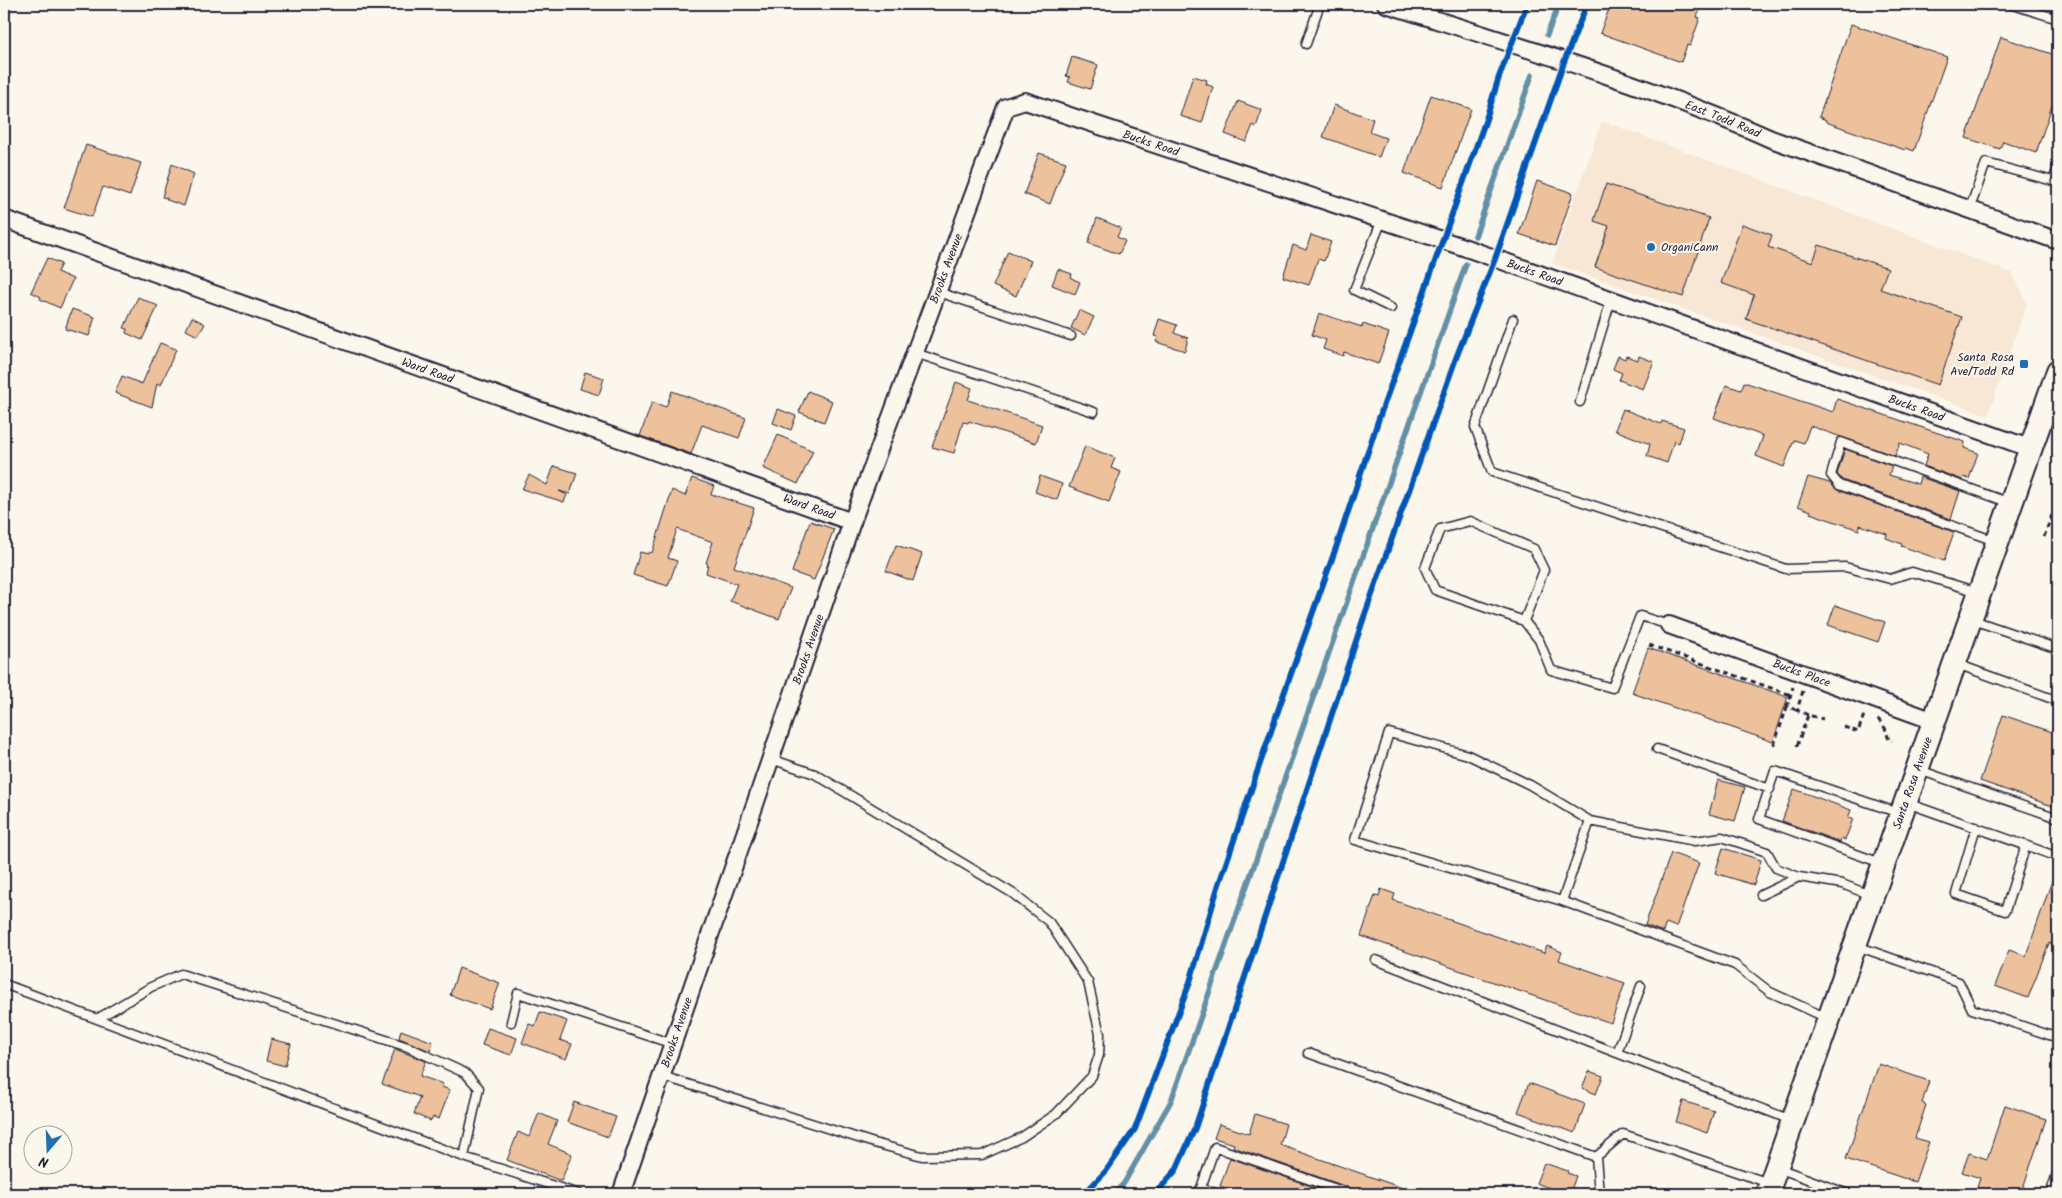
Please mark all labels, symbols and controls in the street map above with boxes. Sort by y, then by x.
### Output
street label: East Todd Road [1682,95,1765,143]
street label: Bucks Road [1120,125,1183,162]
street label: Brooks Avenue [924,230,968,306]
place label: OrganiCann [1661,238,1719,257]
marker: OrganiCann [1645,241,1657,253]
street label: Bucks Road [1504,254,1566,291]
place label: Santa Rosa Ave/Todd Rd [1950,348,2015,381]
street label: Ward Road [399,352,457,389]
marker: Santa Rosa Ave/Todd Rd [2018,358,2030,370]
street label: Bucks Road [1886,389,1948,427]
street label: Ward Road [781,489,839,525]
street label: Brooks Avenue [787,611,829,687]
street label: Bucks Place [1770,654,1834,692]
street label: Santa Rosa Avenue [1887,734,1938,832]
street label: Brooks Avenue [656,994,698,1070]
north arrow [22,1126,72,1176]
text: N [36,1149,52,1173]

